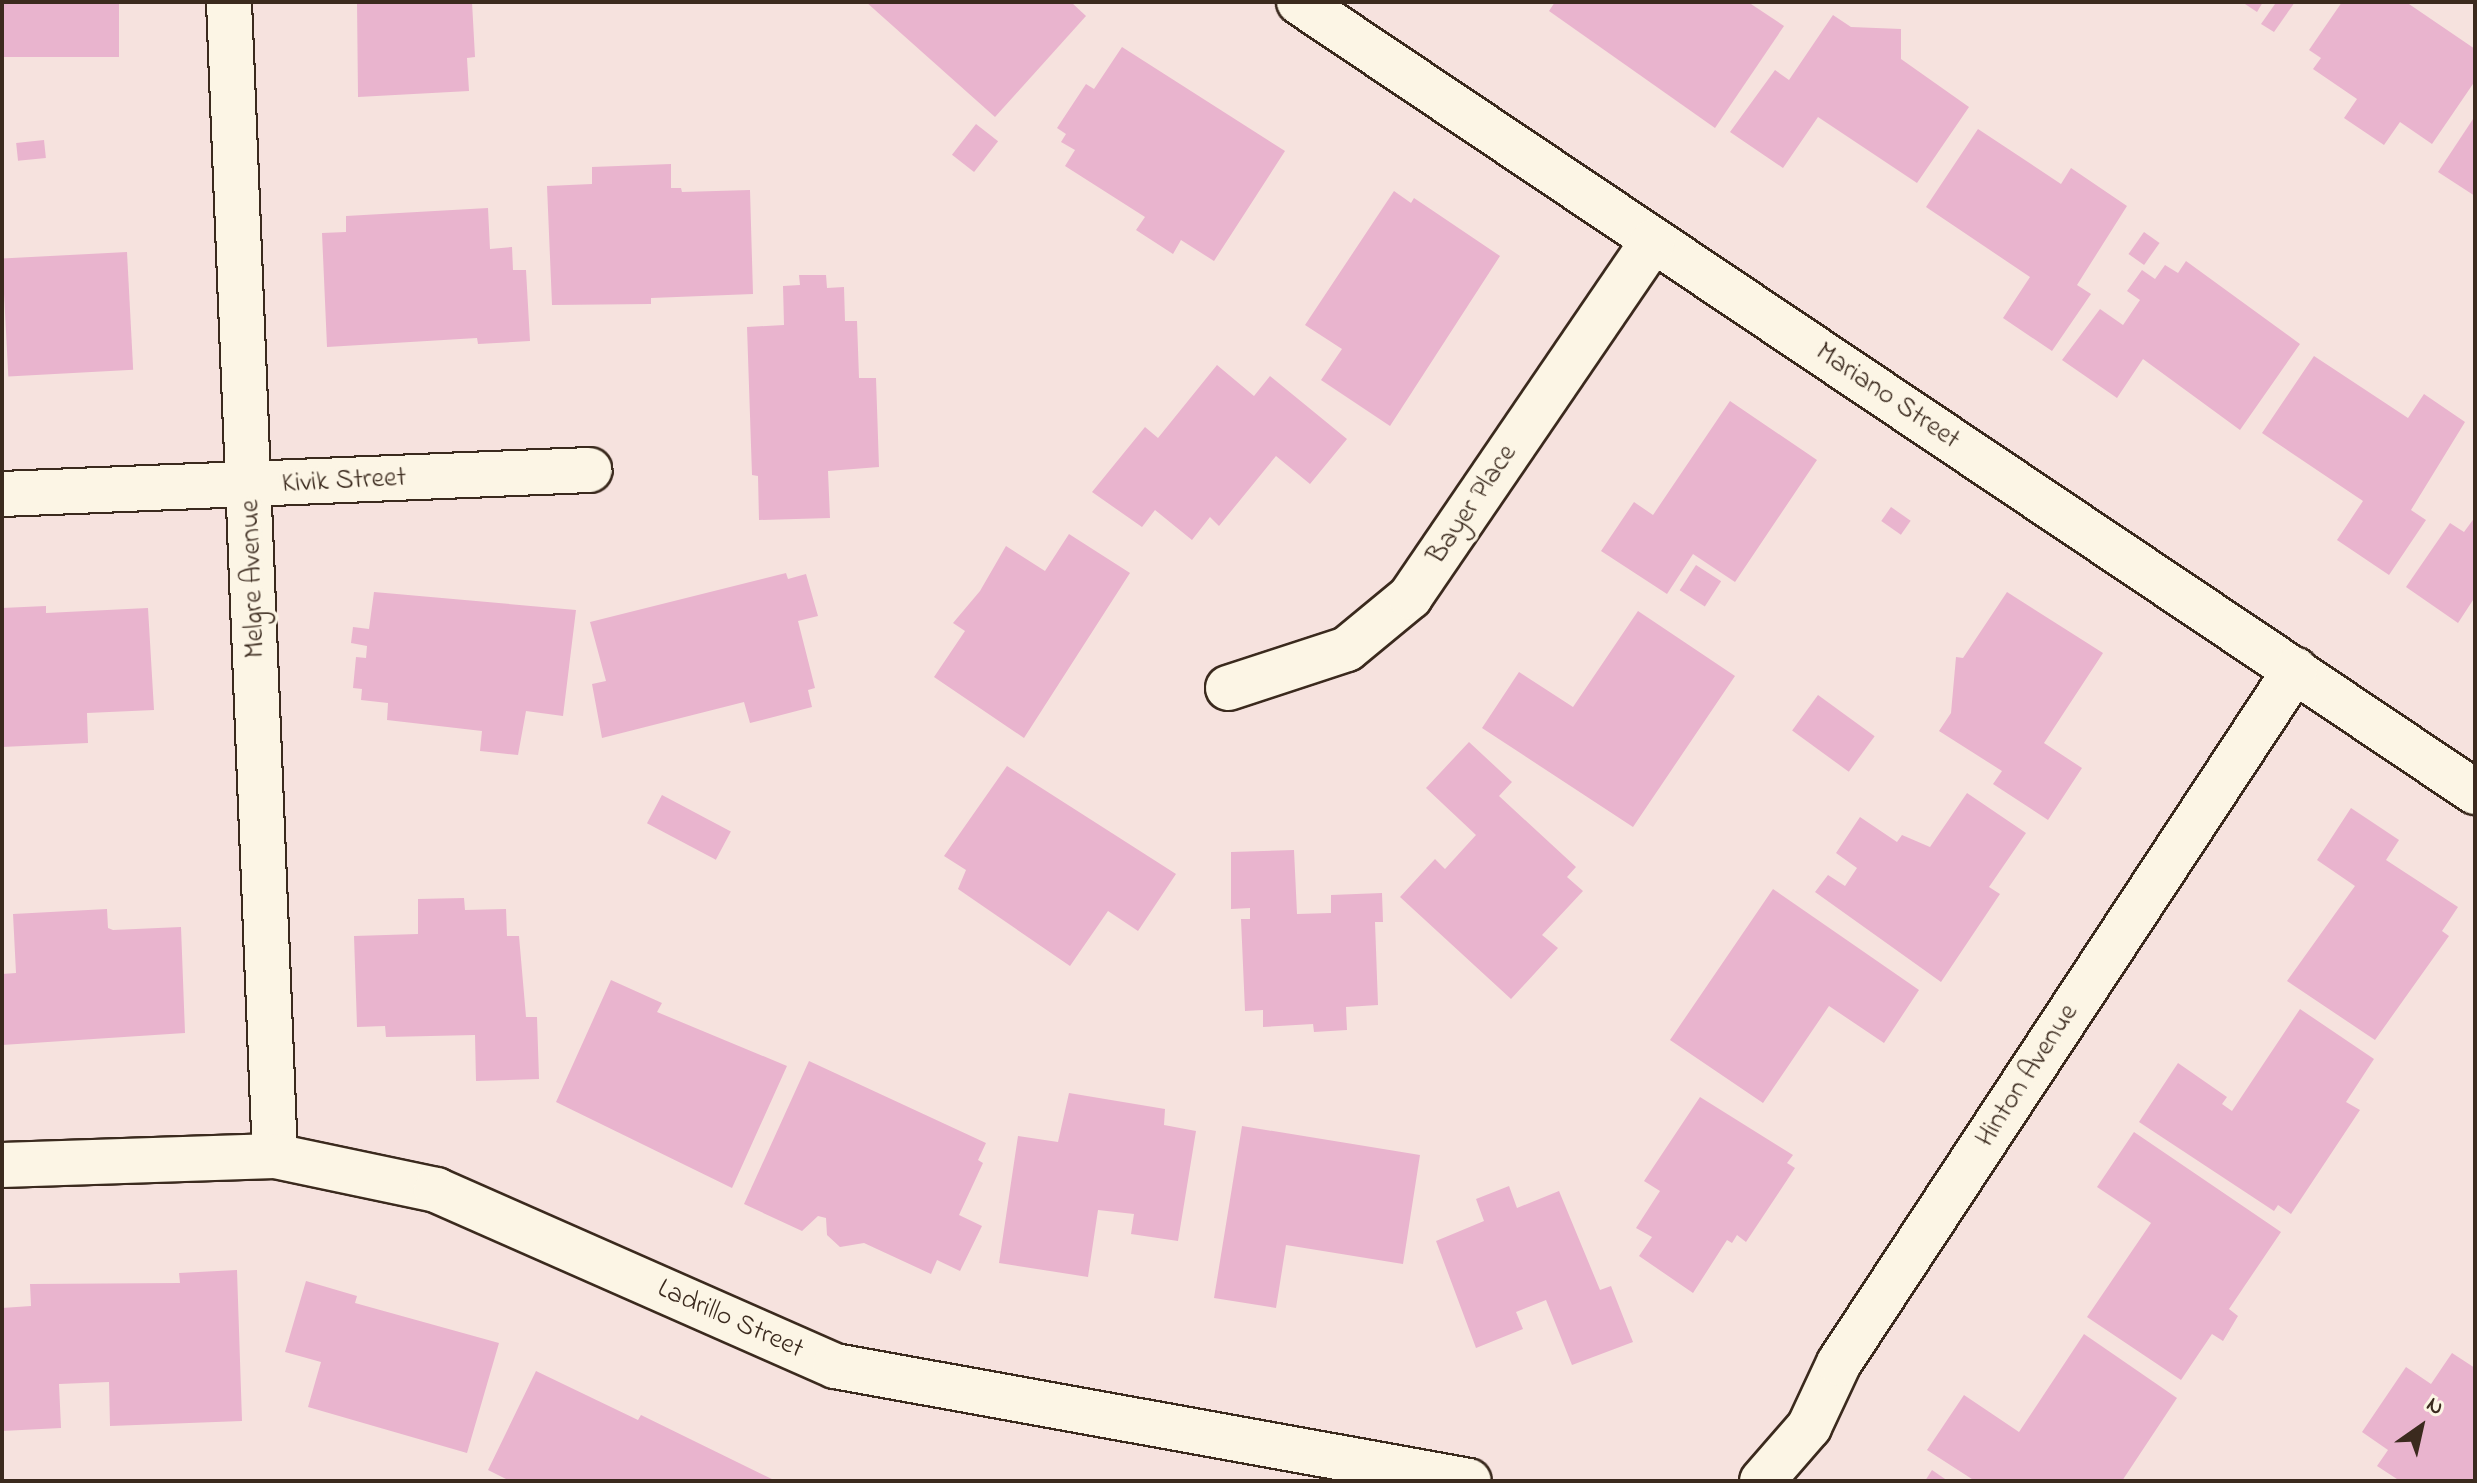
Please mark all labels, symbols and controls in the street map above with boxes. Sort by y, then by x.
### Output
street label: Mariano Street [1808,336,1966,458]
street label: Bayer Place [1421,439,1525,571]
street label: Kivik Street [281,462,407,502]
street label: Melgre Avenue [234,499,274,659]
street label: Hinton Avenue [1969,998,2087,1154]
street label: Ladrillo Street [652,1273,808,1367]
north arrow [2381,1387,2461,1467]
text: N [2419,1390,2450,1425]

